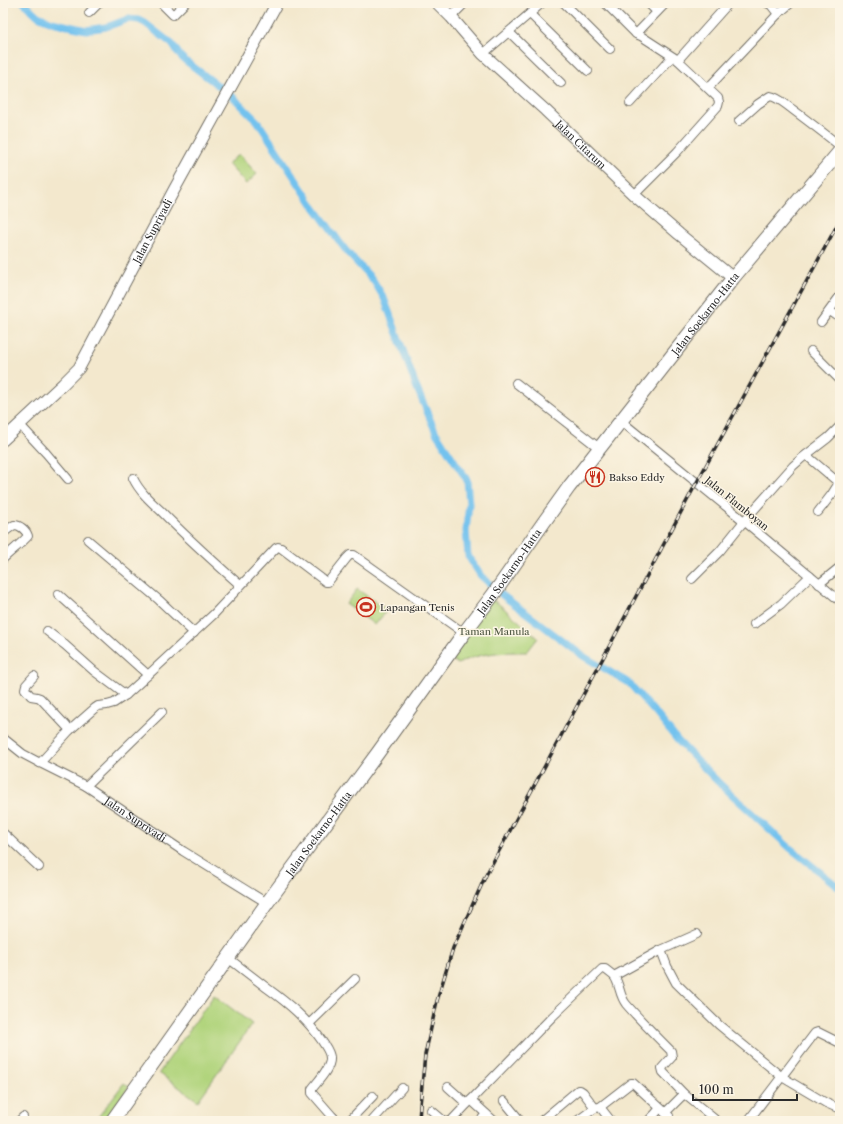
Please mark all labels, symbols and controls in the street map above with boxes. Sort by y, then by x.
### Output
street label: Jalan Citarum [551,116,609,172]
street label: Jalan Supriyadi [129,197,175,267]
street label: Jalan Soekarno-Hatta [668,269,742,360]
restaurant icon: Bakso Eddy [584,466,606,488]
place label: Bakso Eddy [609,471,665,484]
street label: Jalan Flamboyan [701,472,772,534]
street label: Jalan Soekarno-Hatta [473,526,545,619]
sports icon: Lapangan Tenis [355,596,377,618]
place label: Lapangan Tenis [380,601,455,614]
park label: Taman Manula [458,625,530,638]
street label: Jalan Soekarno-Hatta [282,788,355,880]
street label: Jalan Supriyadi [101,793,169,845]
scale bar [693,1076,797,1102]
text: 100 m [699,1082,734,1097]

